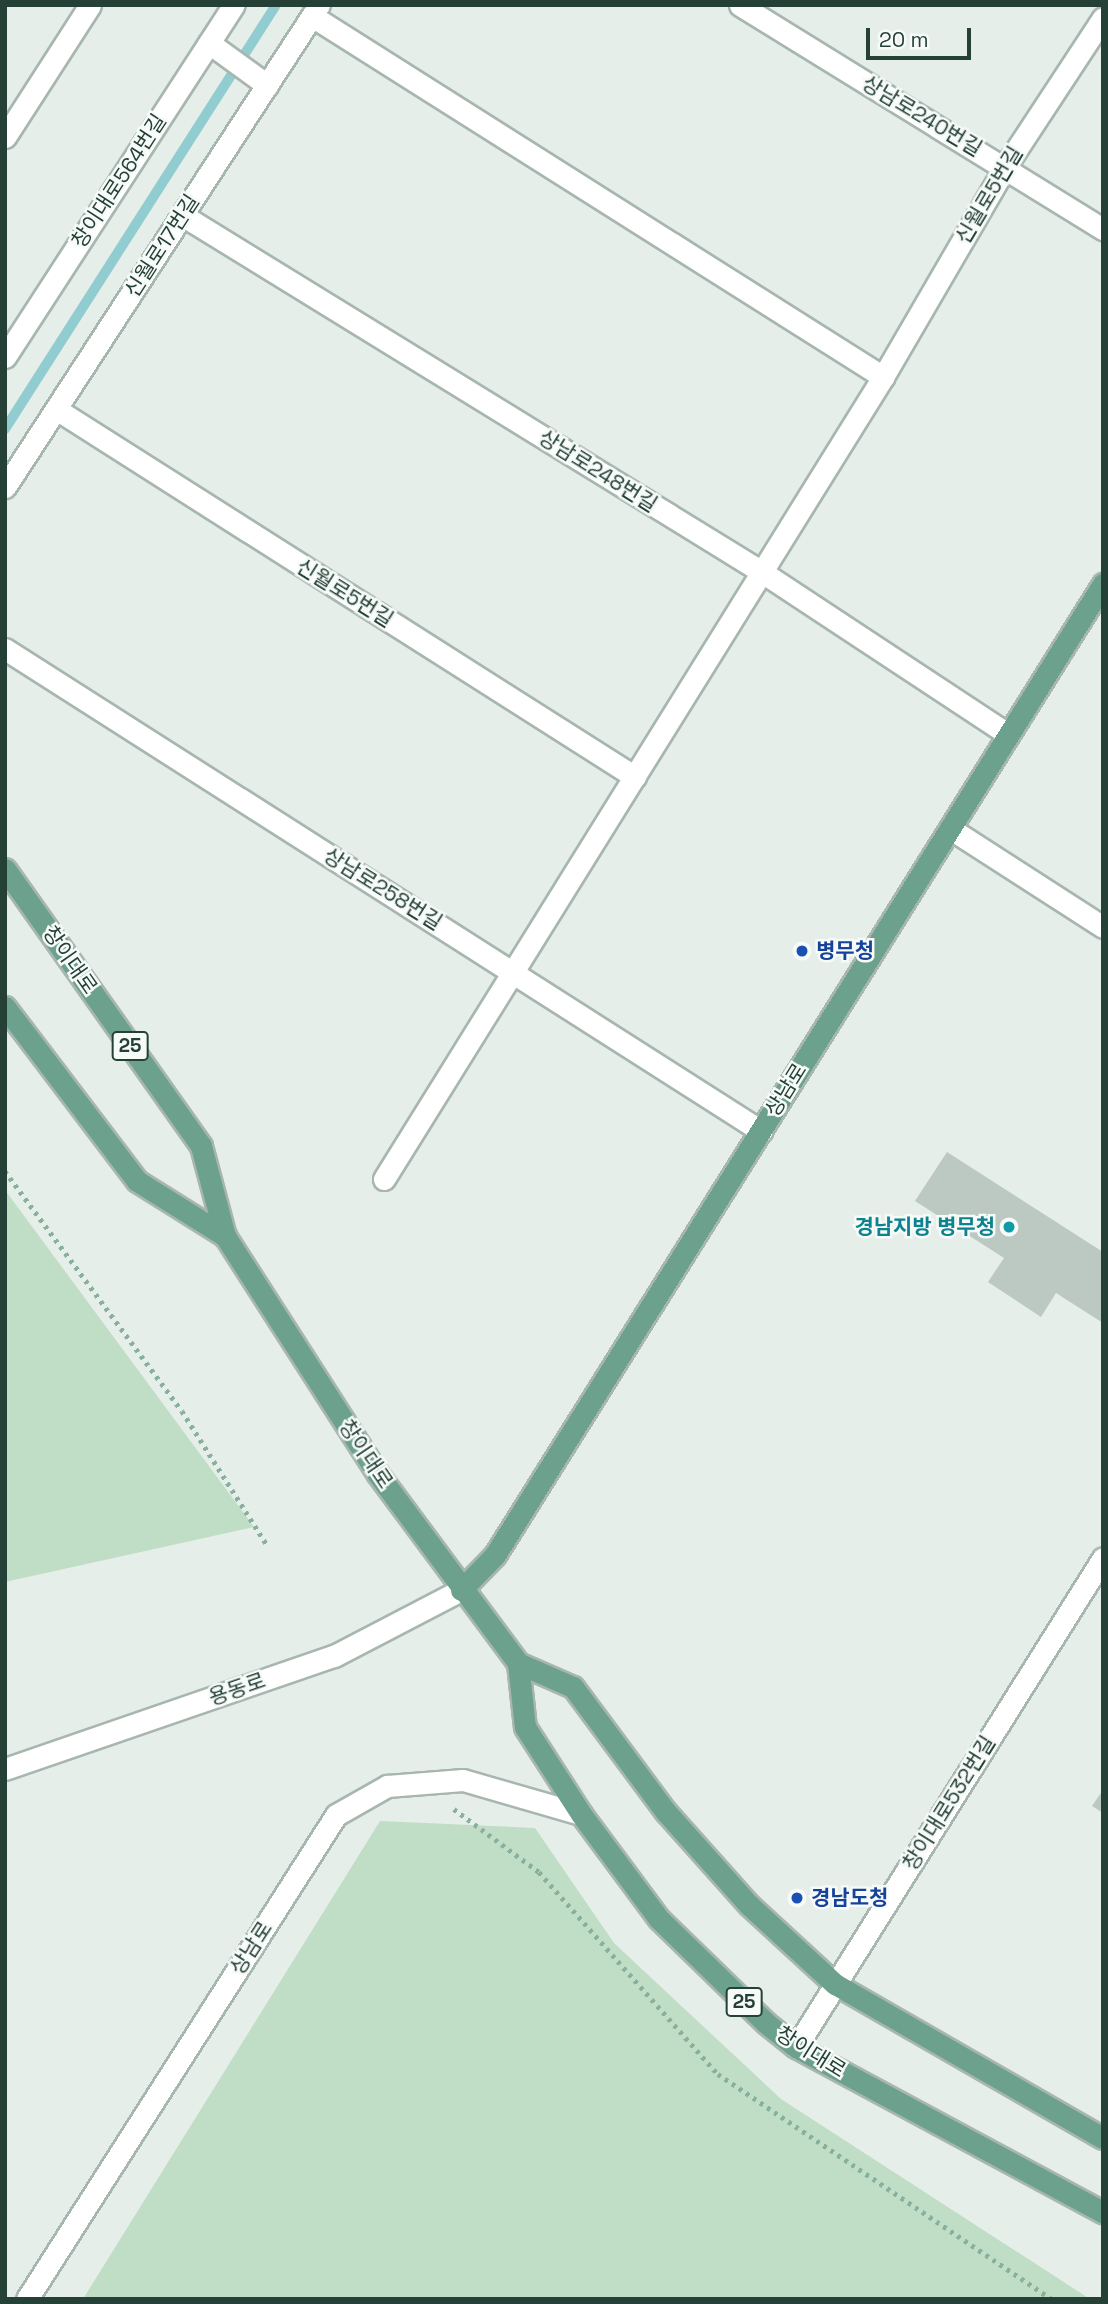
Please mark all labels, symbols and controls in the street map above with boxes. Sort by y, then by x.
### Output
scale bar [870,14,975,58]
text: 20 m [879,26,929,53]
street label: 상남로240번길 [858,70,986,162]
street label: 창이대로564번길 [66,109,172,253]
street label: 신월로5번길 [950,142,1028,248]
street label: 신월로17번길 [120,190,204,302]
street label: 상남로248번길 [534,425,662,517]
street label: 신월로5번길 [292,553,398,633]
street label: 상남로258번길 [319,843,447,935]
street label: 창이대로 [38,921,102,999]
place label: 병무청 [816,938,874,964]
marker: 병무청 [794,943,810,959]
road number: 25 [111,1030,149,1062]
street label: 상남로 [760,1059,812,1121]
place label: 경남지방 병무청 [854,1214,995,1240]
marker: 경남지방 병무청 [1001,1219,1017,1235]
street label: 창이대로 [334,1415,398,1493]
street label: 용동로 [205,1668,269,1710]
street label: 창이대로532번길 [898,1731,1000,1875]
place label: 경남도청 [811,1885,888,1911]
marker: 경남도청 [789,1890,805,1906]
street label: 상남로 [225,1917,277,1979]
road number: 25 [725,1986,763,2018]
street label: 창이대로 [772,2021,850,2083]

